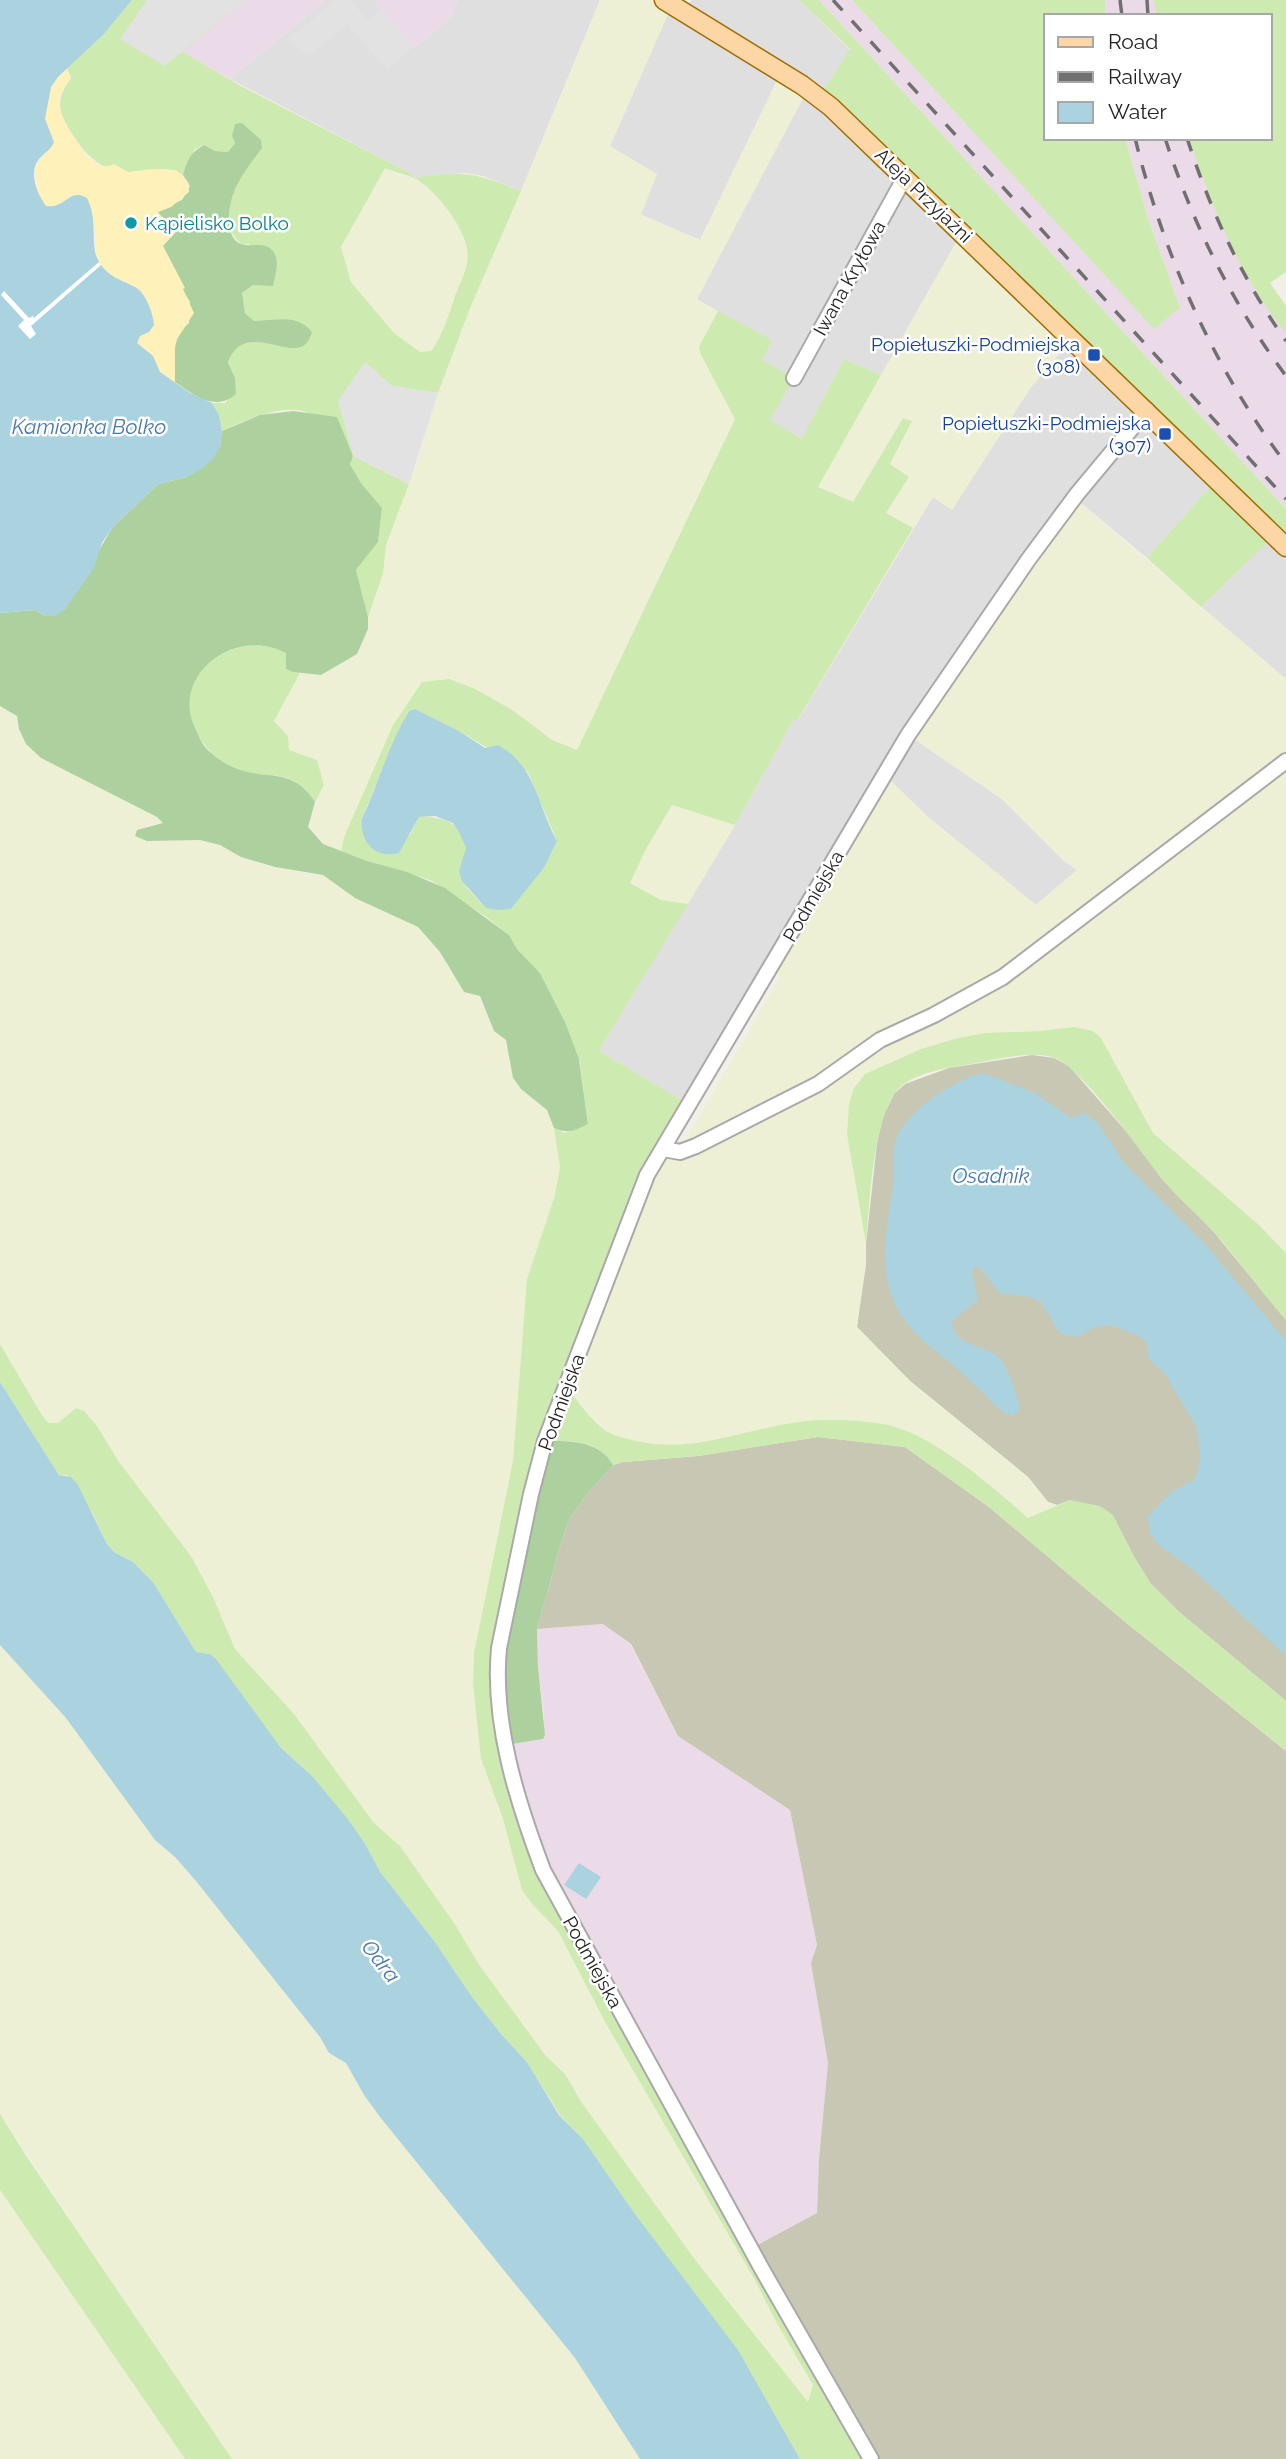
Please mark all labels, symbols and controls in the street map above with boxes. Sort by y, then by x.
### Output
legend [1044,14,1272,140]
text: Road [1108,29,1158,54]
text: Railway [1108,64,1182,89]
text: Water [1108,99,1167,124]
street label: Aleja Przyjaźni [871,143,977,247]
place label: Kąpielisko Bolko [145,212,289,234]
marker: Kąpielisko Bolko [123,215,139,231]
street label: Iwana Kryłowa [808,217,890,339]
place label: Popiełuszki-Podmiejska (308) [871,333,1080,377]
marker: Popiełuszki-Podmiejska (308) [1086,347,1102,363]
place label: Popiełuszki-Podmiejska (307) [942,412,1151,456]
water label: Kamionka Bolko [12,414,166,439]
marker: Popiełuszki-Podmiejska (307) [1157,426,1173,442]
street label: Podmiejska [778,847,848,945]
water label: Osadnik [952,1163,1030,1188]
street label: Podmiejska [533,1351,589,1453]
street label: Podmiejska [559,1912,627,2012]
water label: Odra [357,1935,405,1987]

